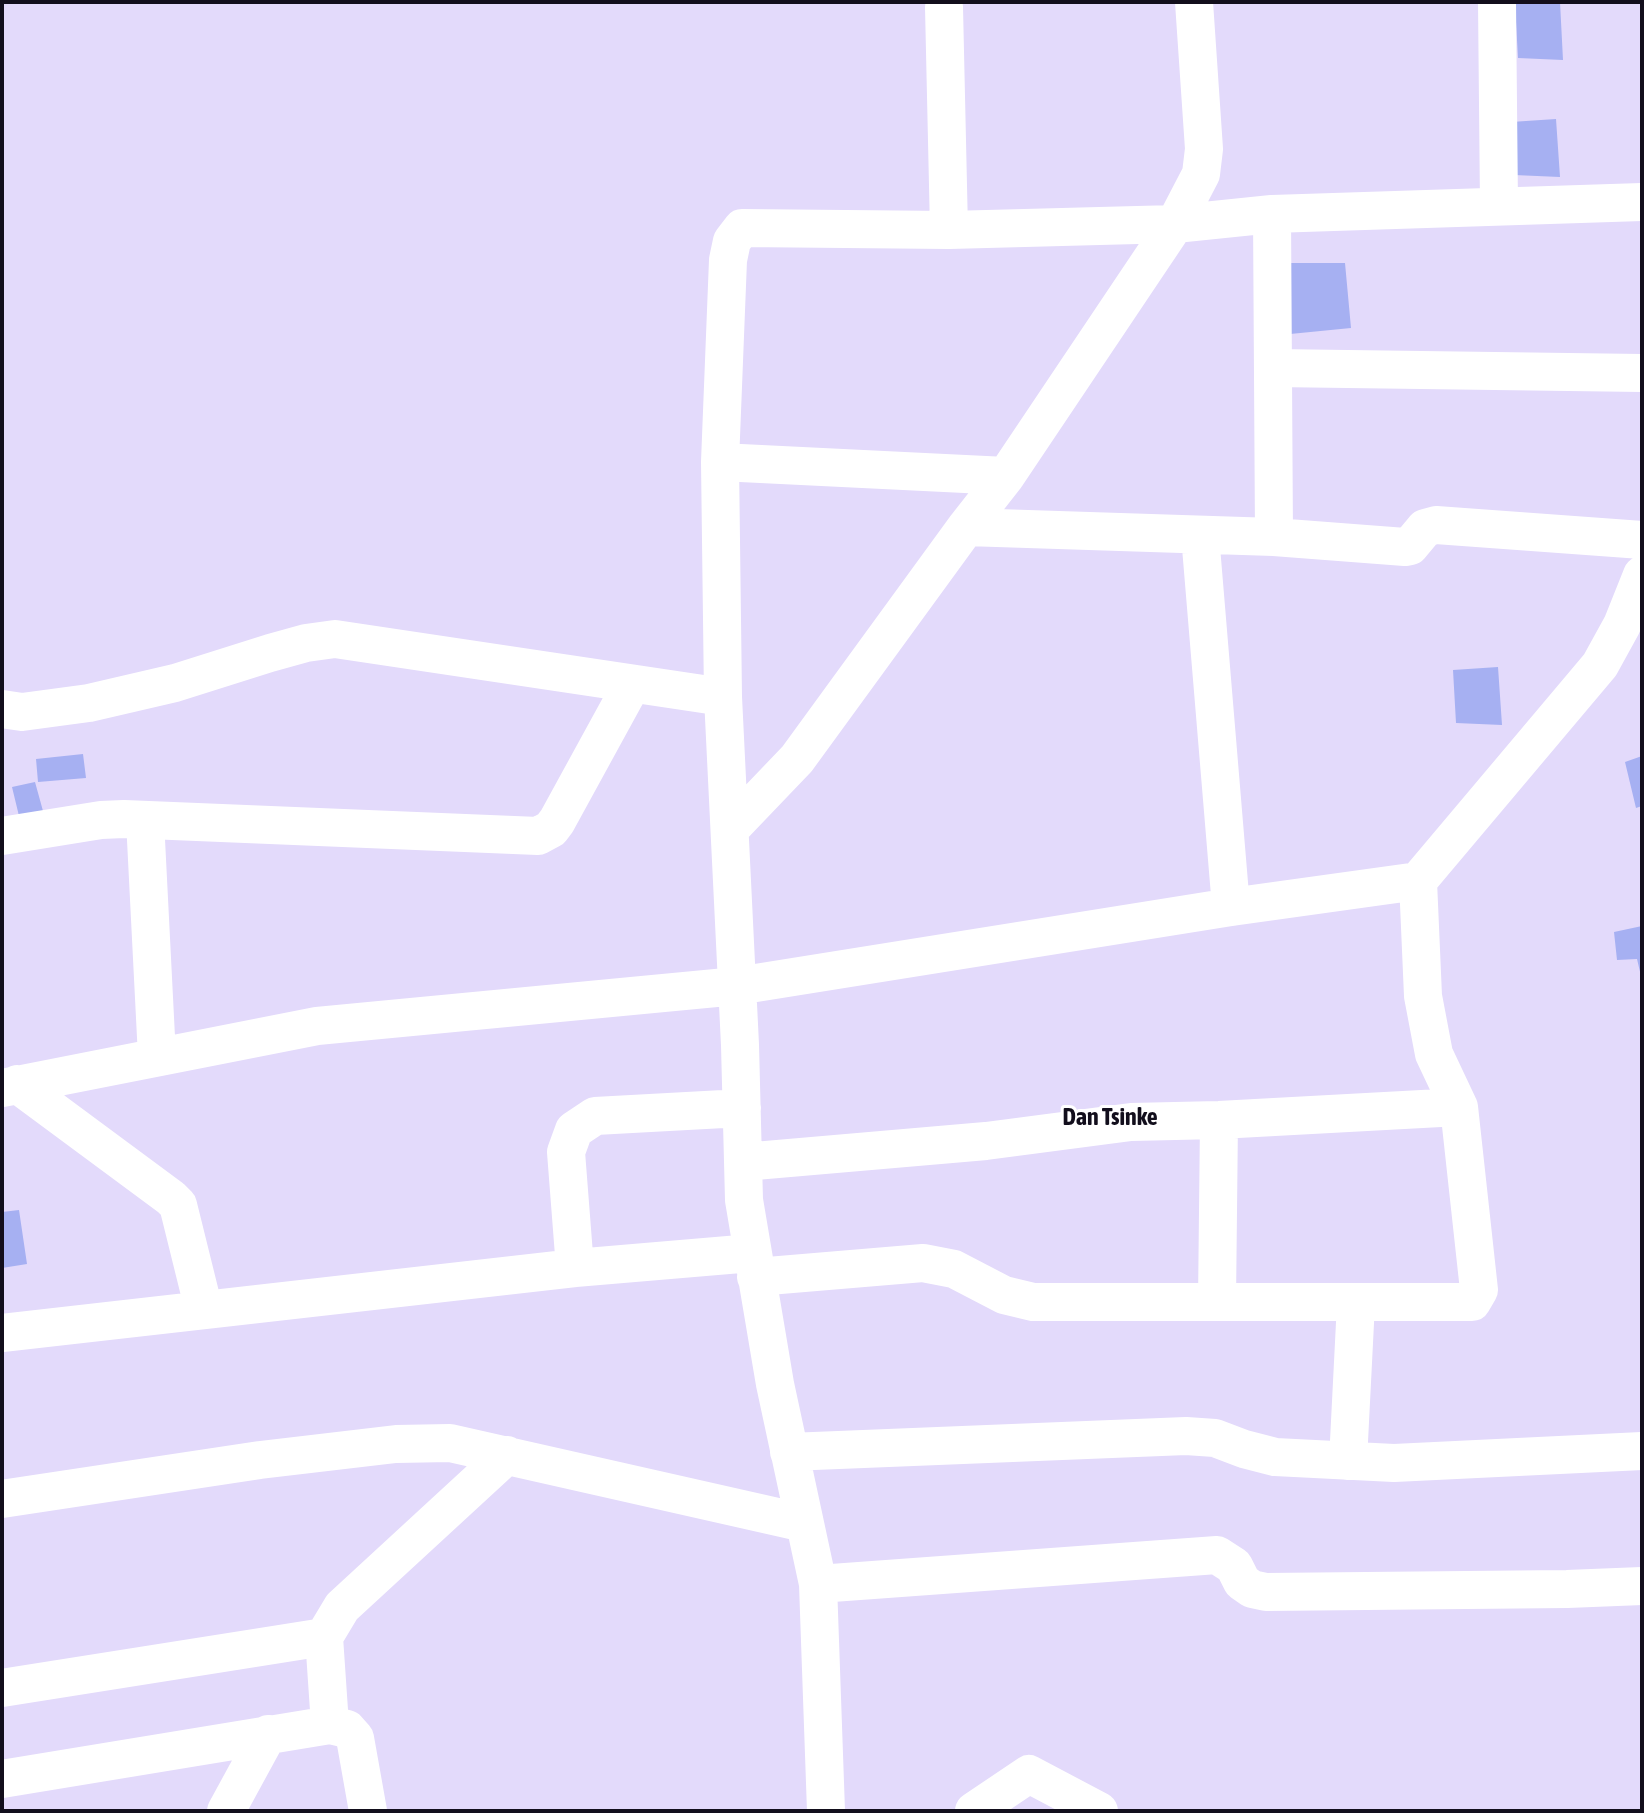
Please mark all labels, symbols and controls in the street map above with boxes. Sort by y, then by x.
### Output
district label: Dan Tsinke [1062,1103,1158,1131]

